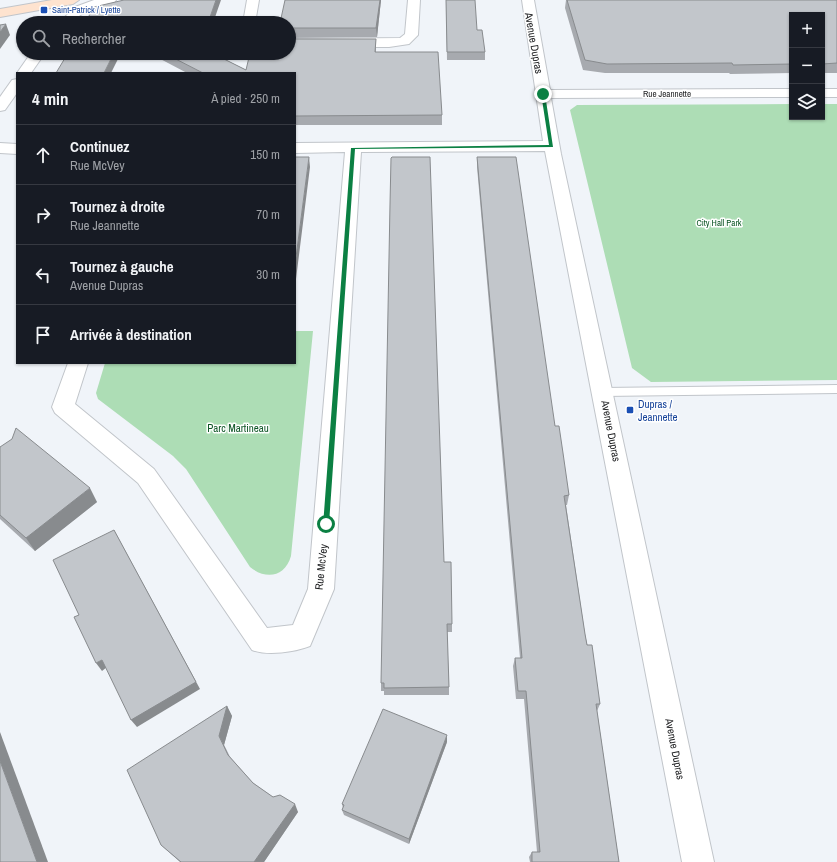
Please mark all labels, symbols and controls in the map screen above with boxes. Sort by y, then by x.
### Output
place label: Saint-Patrick / Lyette [52,4,121,16]
marker: Saint-Patrick / Lyette [39,5,49,15]
street label: Avenue Dupras [522,10,546,75]
map controls [789,12,825,120]
button: + [789,12,825,48]
search box [16,16,296,60]
icon: search [30,27,52,49]
text: Rechercher [62,28,126,49]
button: − [789,48,825,84]
button: layers [789,84,825,120]
route end [534,85,552,103]
text: 4 min [32,87,68,110]
street label: Rue Jeannette [643,88,691,100]
text: À pied · 250 m [211,90,280,107]
text: Continuez [70,136,129,157]
icon: ahead [32,144,54,166]
text: 150 m [250,146,280,163]
text: Rue McVey [70,157,125,174]
text: Tournez à droite [70,196,165,217]
icon: right [32,204,54,226]
text: 70 m [256,206,280,223]
text: Rue Jeannette [70,217,139,234]
park label: City Hall Park [696,217,742,229]
text: Tournez à gauche [70,256,174,277]
icon: left [32,264,54,286]
text: 30 m [256,266,280,283]
text: Avenue Dupras [70,277,143,294]
icon: arrive [32,324,54,346]
text: Arrivée à destination [70,324,192,345]
place label: Dupras / Jeannette [638,397,678,424]
street label: Avenue Dupras [598,398,624,463]
marker: Dupras / Jeannette [625,405,635,415]
park label: Parc Martineau [207,421,269,435]
route start [317,515,335,533]
street label: Rue McVey [312,543,330,591]
street label: Avenue Dupras [662,716,688,781]

